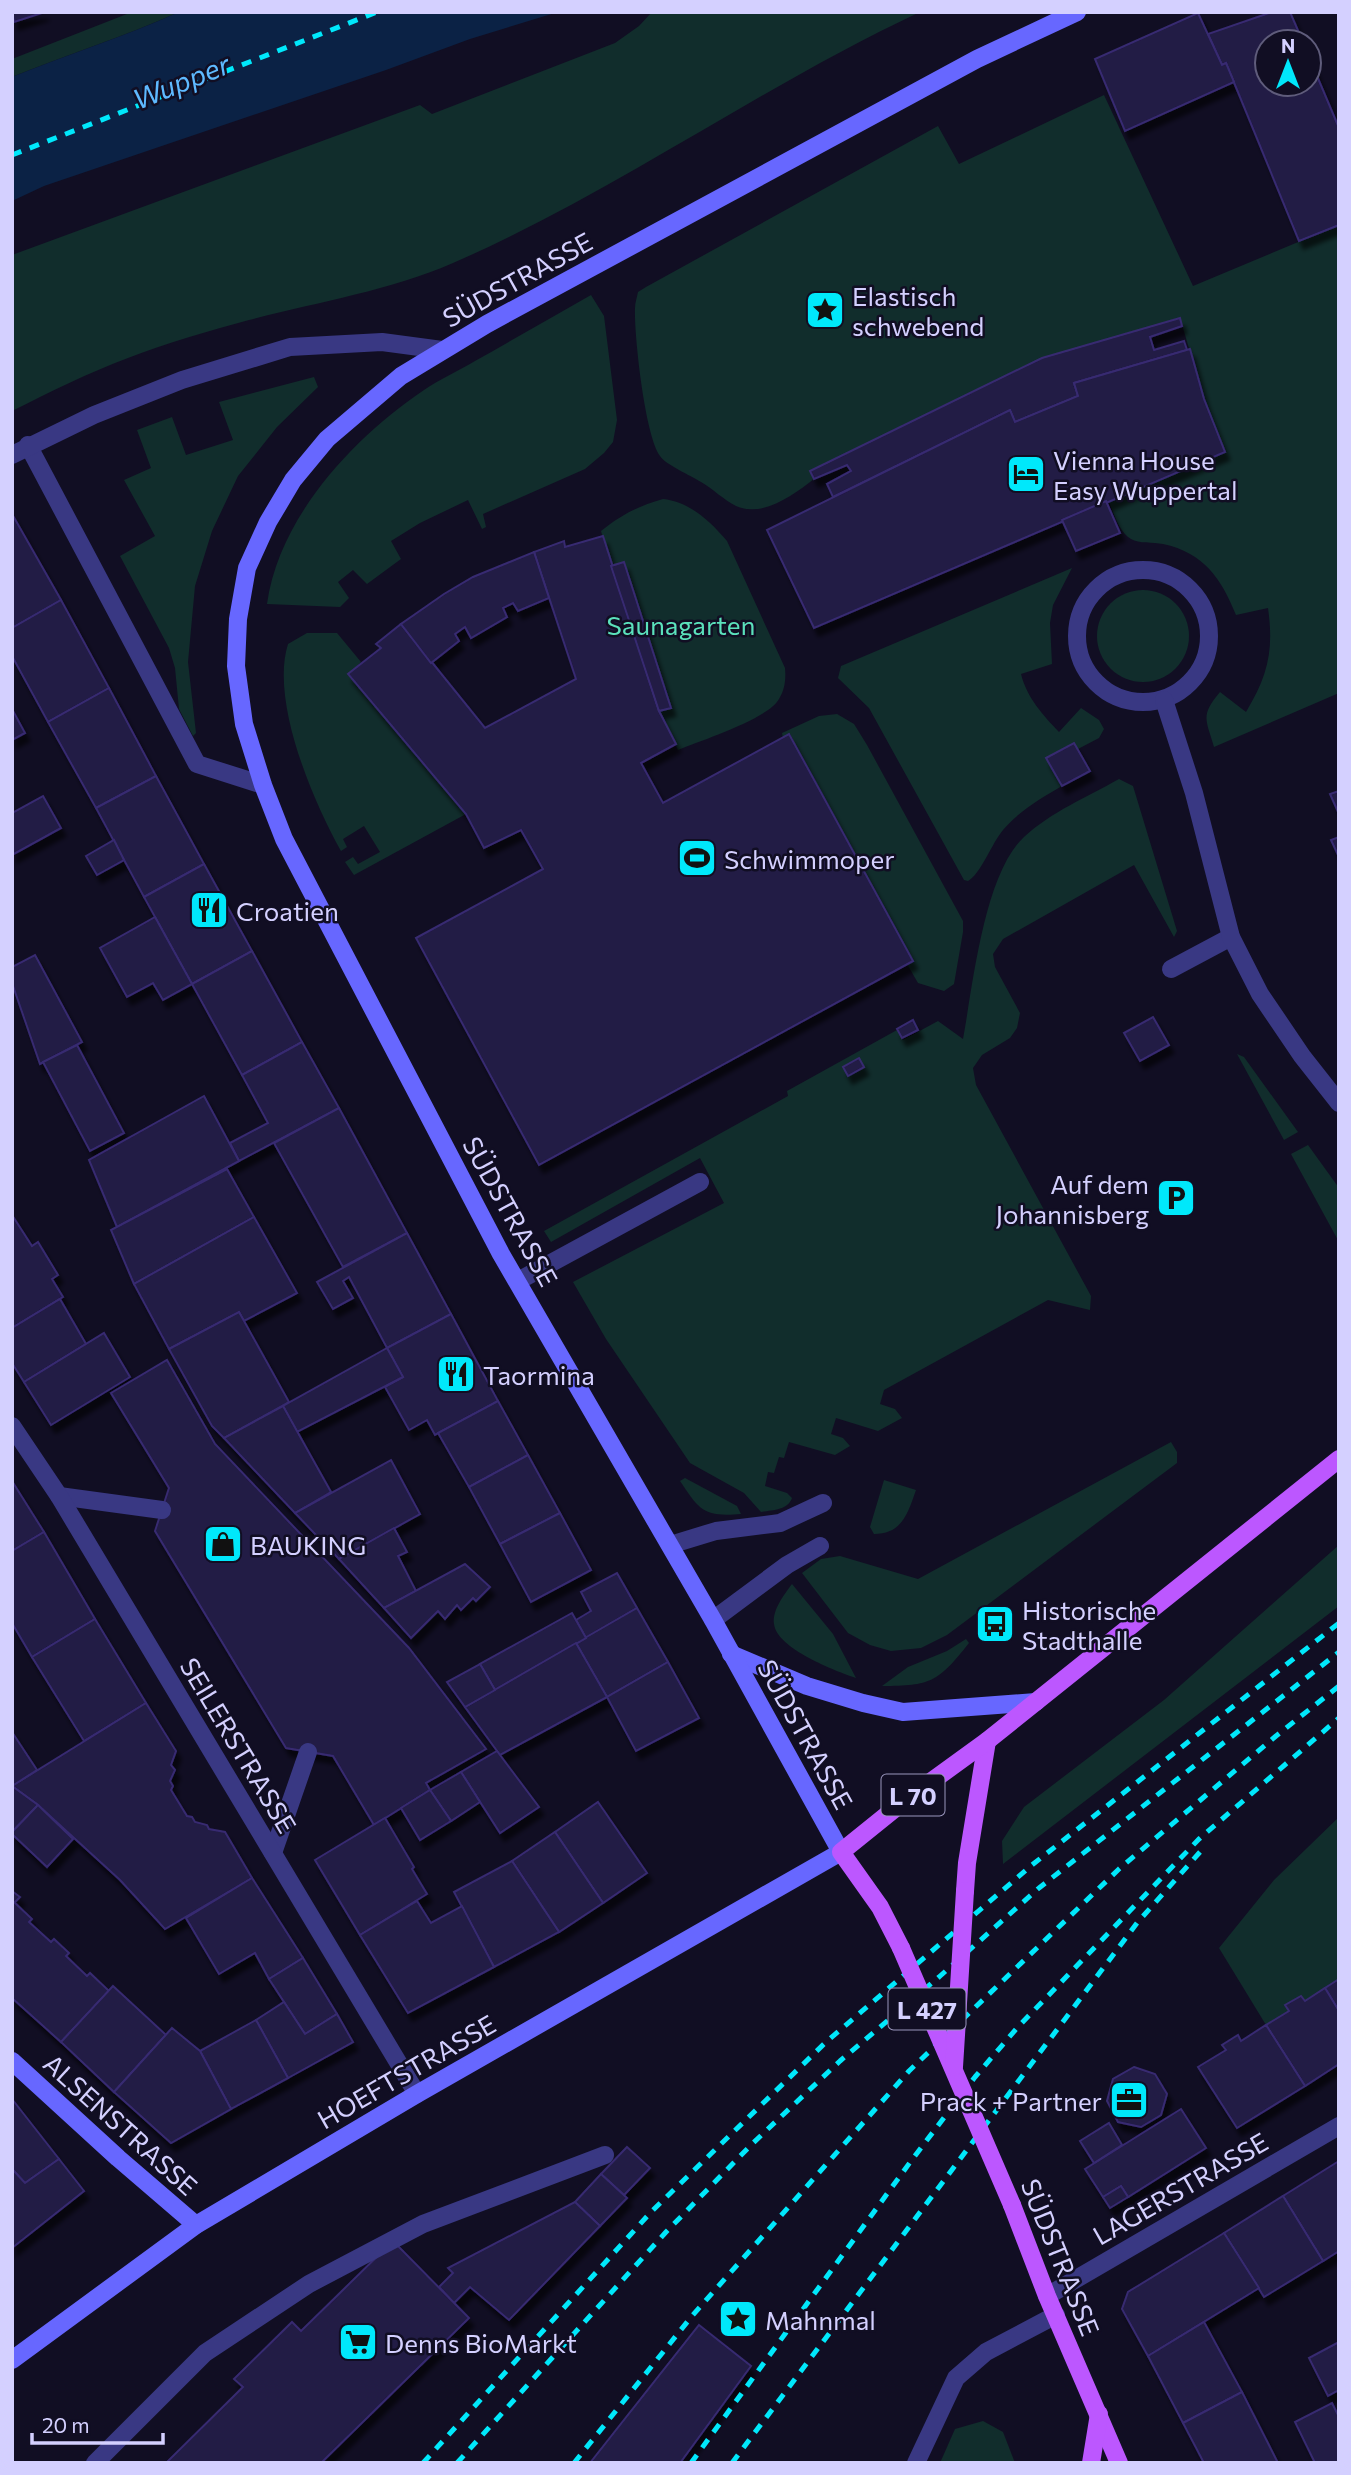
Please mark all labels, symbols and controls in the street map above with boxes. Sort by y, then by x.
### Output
north arrow [1253,28,1323,98]
text: N [1281,34,1295,57]
water label: Wupper [127,46,235,116]
street label: SÜDSTRASSE [437,225,597,333]
place label: Elastisch schwebend [852,280,984,341]
place icon: Elastisch schwebend [804,289,846,331]
place label: Vienna House Easy Wuppertal [1053,444,1238,505]
hotel icon: Vienna House Easy Wuppertal [1005,453,1047,495]
park label: Saunagarten [607,609,755,640]
sports icon: Schwimmoper [676,837,718,879]
place label: Schwimmoper [724,843,895,874]
restaurant icon: Croatien [188,889,230,931]
place label: Croatien [236,895,339,926]
street label: SÜDSTRASSE [457,1131,565,1291]
place label: Auf dem Johannisberg [996,1168,1149,1229]
parking icon: Auf dem Johannisberg [1155,1177,1197,1219]
restaurant icon: Taormina [435,1353,477,1395]
place label: Taormina [483,1359,595,1390]
shop icon: BAUKING [202,1523,244,1565]
place label: BAUKING [250,1529,366,1560]
place label: Historische Stadthalle [1022,1594,1156,1655]
bus stop icon: Historische Stadthalle [974,1603,1016,1645]
street label: SEILERSTRASSE [175,1652,303,1838]
street label: SÜDSTRASSE [752,1654,860,1814]
road number: L 70 [881,1775,944,1816]
road number: L 427 [888,1988,965,2030]
street label: HOEFTSTRASSE [311,2007,501,2135]
street label: ALSENSTRASSE [38,2047,204,2201]
office icon: Prack + Partner [1108,2079,1150,2121]
place label: Prack + Partner [920,2085,1102,2116]
street label: LAGERSTRASSE [1087,2125,1273,2251]
street label: SÜDSTRASSE [1015,2174,1107,2340]
place icon: Mahnmal [717,2298,759,2340]
place label: Mahnmal [765,2304,876,2335]
supermarket icon: Denns BioMarkt [337,2321,379,2363]
place label: Denns BioMarkt [385,2327,577,2358]
scale bar [32,2402,163,2446]
text: 20 m [42,2412,90,2437]

